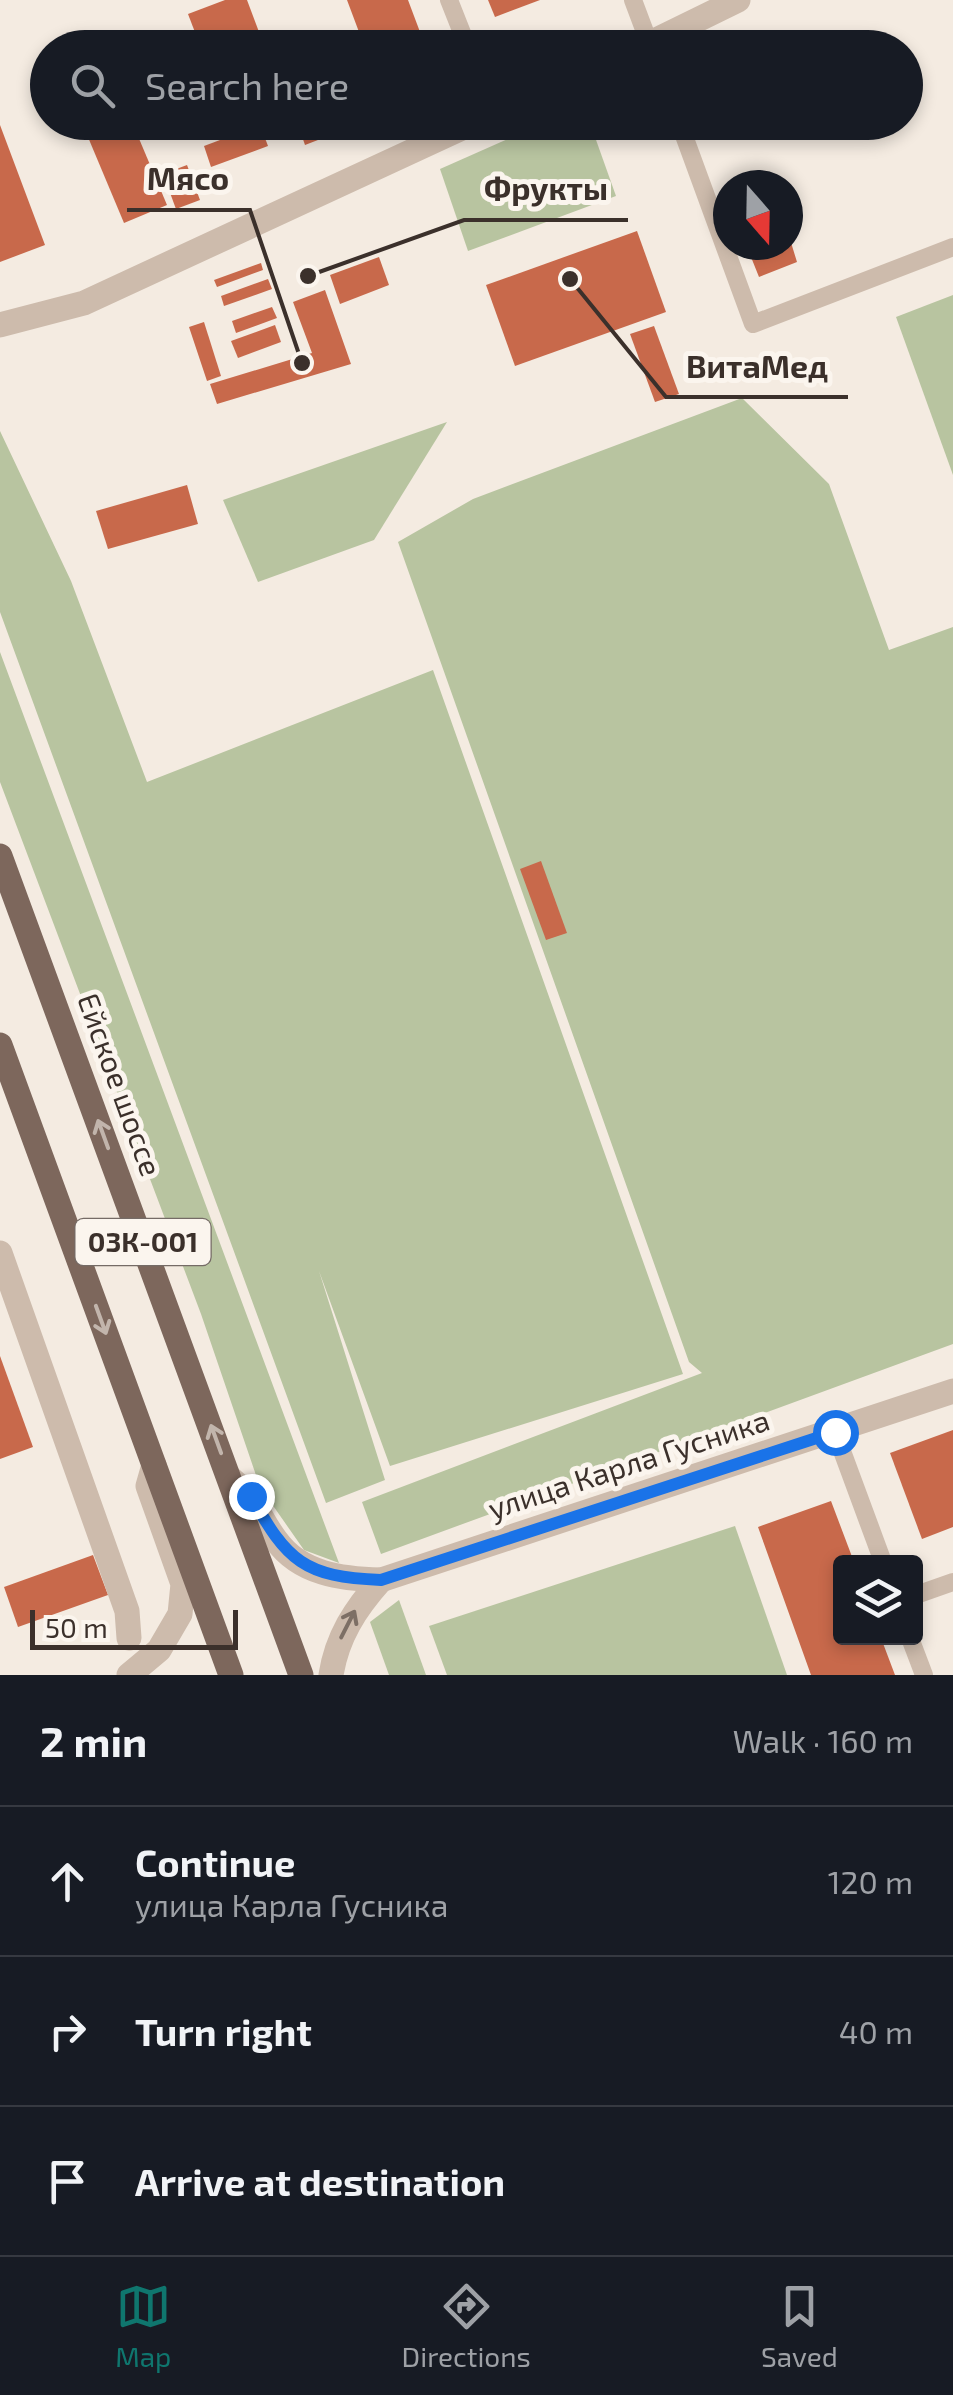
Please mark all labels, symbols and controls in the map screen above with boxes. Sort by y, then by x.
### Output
search box [30,30,923,140]
icon: search [65,58,120,113]
text: Search here [145,62,349,108]
callout: Мясо [127,148,250,210]
text: Мясо [147,158,229,196]
callout: Фрукты [464,158,628,220]
text: Фрукты [484,168,608,207]
north arrow [713,170,803,260]
callout: ВитаMед [666,335,848,397]
text: ВитаMед [686,346,828,384]
street label: Ейское шоссе [71,988,171,1181]
one-way arrow [93,1120,111,1151]
road number: 03К-001 [76,1219,210,1265]
one-way arrow [93,1303,111,1334]
street label: улица Карла Гусника [483,1401,774,1527]
route start [813,1410,859,1456]
one-way arrow [206,1425,224,1456]
route end [229,1474,275,1520]
map controls [833,1555,923,1645]
button: layers [833,1555,923,1645]
scale bar [30,1605,238,1650]
one-way arrow [339,1609,358,1639]
text: 50 m [45,1610,108,1644]
text: 2 min [40,1715,147,1765]
text: Walk · 160 m [733,1721,913,1759]
text: Continue [135,1839,295,1885]
icon: ahead [40,1854,95,1909]
text: 120 m [828,1862,913,1900]
text: улица Карла Гусника [135,1885,448,1923]
icon: right [40,2004,95,2059]
text: Turn right [135,2008,312,2054]
text: 40 m [839,2012,913,2050]
icon: arrive [40,2154,95,2209]
text: Arrive at destination [135,2158,505,2204]
tab: Map [115,2279,171,2373]
tab: Directions [402,2279,531,2373]
tab: Saved [761,2279,838,2373]

